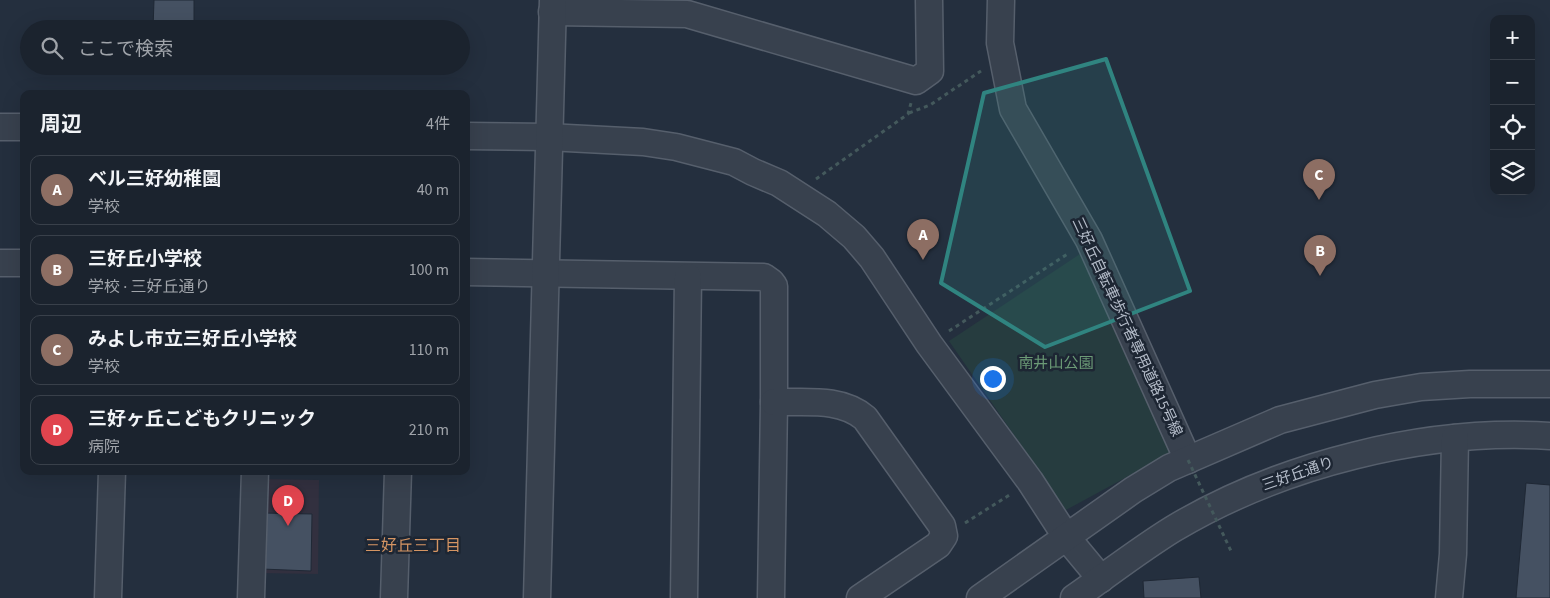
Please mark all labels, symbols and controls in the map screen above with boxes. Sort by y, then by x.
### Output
map controls [1490,15,1535,195]
button: + [1490,15,1535,60]
search box [20,20,470,75]
icon: search [38,34,66,62]
text: ここで検索 [78,36,173,63]
button: − [1490,60,1535,105]
button: locate [1490,105,1535,150]
text: 周辺 [40,109,82,139]
text: 4件 [426,113,450,135]
button: layers [1490,150,1535,195]
pin: C [1303,159,1335,200]
text: ベル三好幼稚園 [88,166,221,193]
text: A [52,179,62,201]
text: 40 m [417,179,449,201]
text: 学校 [88,196,120,218]
street label: 三好丘自転車歩行者専用道路15号線 [1067,214,1187,440]
pin: A [907,219,939,260]
pin: B [1304,235,1336,276]
text: 三好丘小学校 [88,246,202,273]
text: B [52,259,62,281]
text: 100 m [409,259,449,281]
text: 学校 · 三好丘通り [88,276,210,298]
text: みよし市立三好丘小学校 [88,326,297,353]
text: C [52,339,62,361]
text: 110 m [409,339,449,361]
park label: 南井山公園 [1018,353,1094,374]
text: 学校 [88,356,120,378]
your location [980,366,1006,392]
text: 三好ヶ丘こどもクリニック [88,406,316,433]
text: D [52,419,62,441]
text: 210 m [409,419,449,441]
text: 病院 [88,436,120,458]
street label: 三好丘通り [1259,452,1337,496]
pin: D [272,485,304,526]
district label: 三好丘三丁目 [365,535,461,557]

